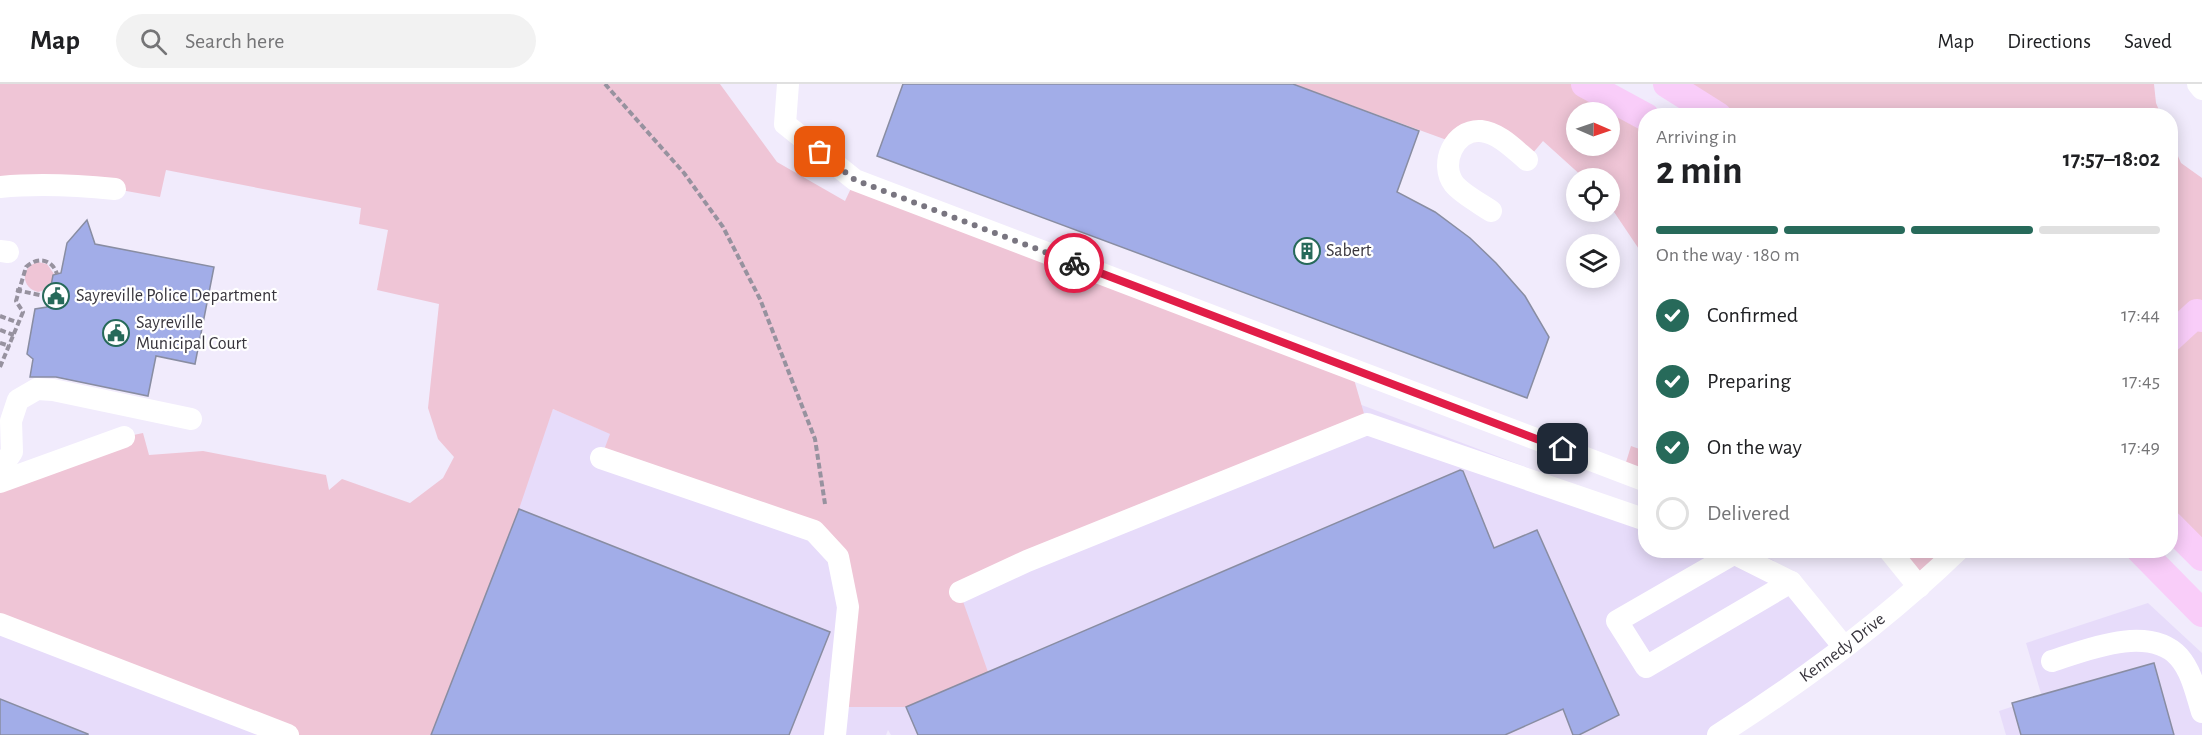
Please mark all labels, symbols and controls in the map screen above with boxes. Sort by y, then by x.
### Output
search box [116,14,536,68]
icon: search [137,25,170,58]
text: Map [30,27,80,55]
text: Search here [185,30,284,52]
text: Map [1938,31,1974,52]
text: Directions [2007,31,2091,52]
text: Saved [2124,31,2172,52]
north arrow [1566,102,1620,156]
map controls [1566,102,1620,288]
pin [794,126,845,177]
text: Arriving in [1656,127,1737,147]
icon: bag [803,135,836,168]
text: 17:57–18:02 [2063,148,2160,170]
text: 2 min [1656,152,1743,191]
button: locate [1566,168,1620,222]
courier [1044,233,1104,293]
button: layers [1566,234,1620,288]
building icon: Sabert [1292,236,1322,266]
place label: Sabert [1326,242,1372,260]
text: On the way · 180 m [1656,245,1800,265]
icon: bike [1058,247,1091,280]
public building icon: Sayreville Police Department [41,281,71,311]
place label: Sayreville Police Department [76,287,277,305]
icon: check [1656,299,1689,332]
text: Confirmed [1707,304,1798,326]
text: 17:44 [2121,305,2160,325]
place label: Sayreville Municipal Court [136,314,247,353]
public building icon: Sayreville Municipal Court [101,318,131,348]
icon: check [1656,365,1689,398]
text: Preparing [1707,370,1791,392]
text: 17:45 [2122,371,2160,391]
pin [1537,423,1588,474]
icon: check [1656,431,1689,464]
icon: home [1546,432,1579,465]
text: On the way [1707,436,1802,458]
text: 17:49 [2121,437,2160,457]
text: Delivered [1707,502,1790,524]
street label: Kennedy Drive [1797,610,1889,686]

